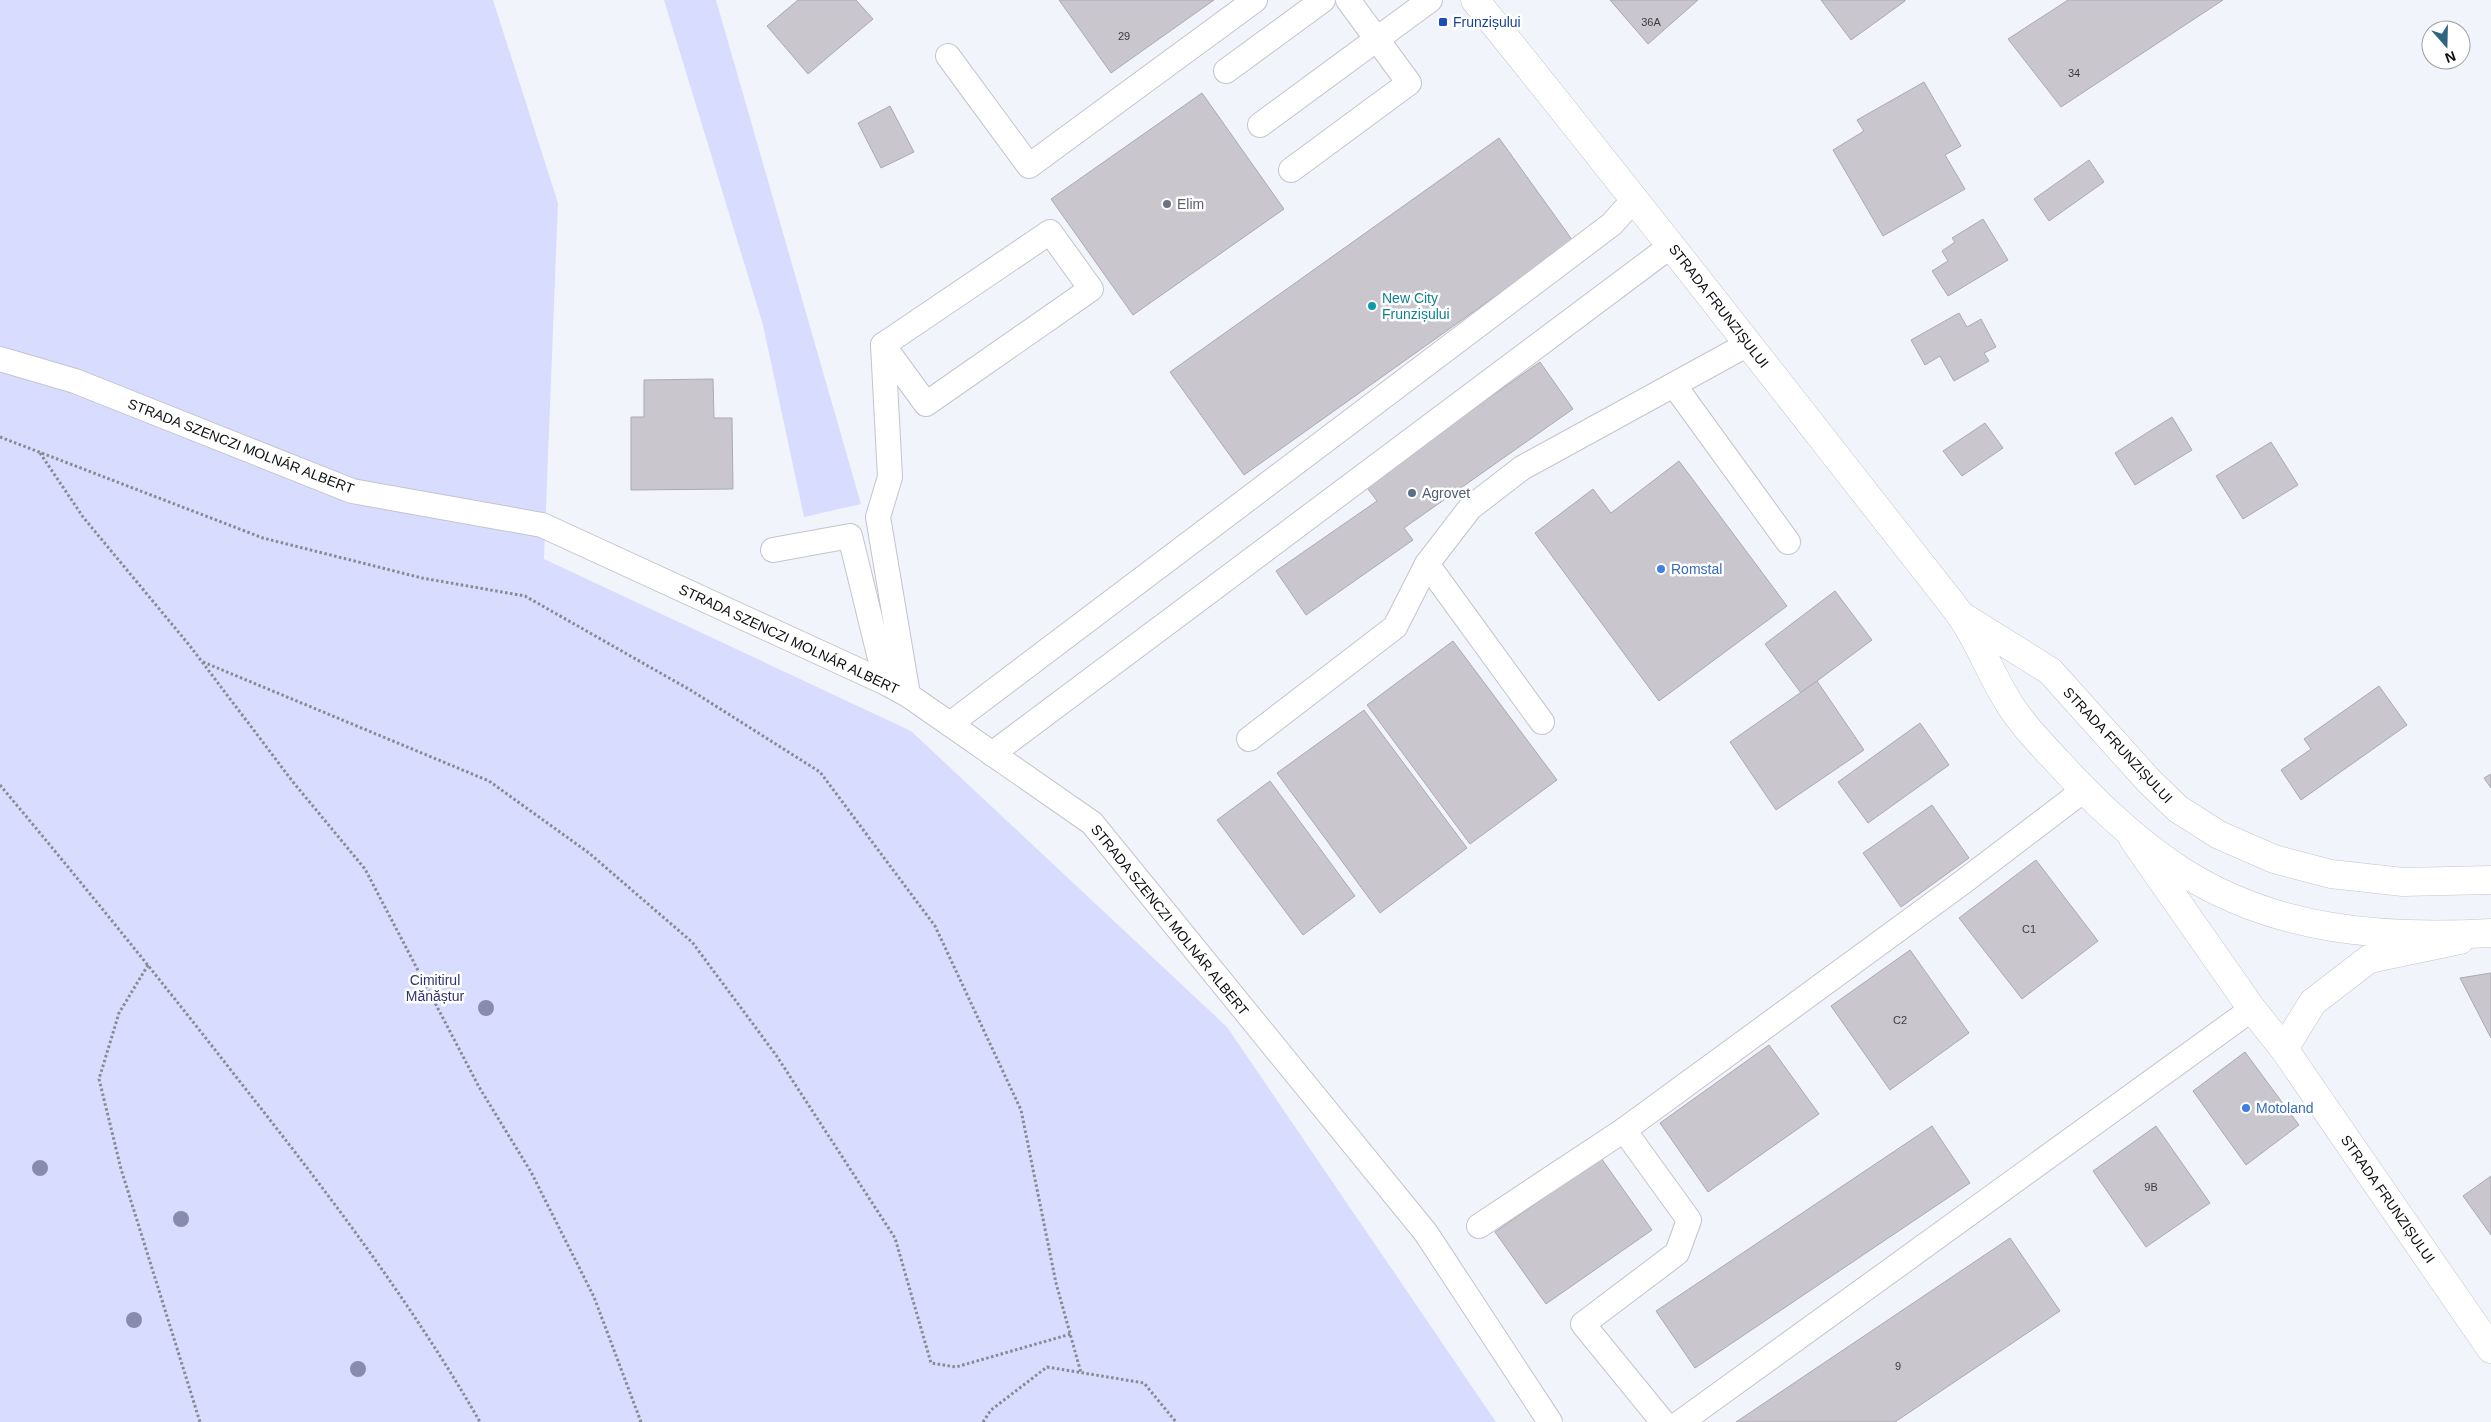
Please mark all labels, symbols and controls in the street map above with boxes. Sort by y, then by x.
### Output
place label: Frunzișului [1453,14,1521,30]
marker: Frunzișului [1437,16,1449,28]
house number: 36A [1641,16,1661,28]
north arrow [2421,20,2471,70]
house number: 29 [1118,30,1130,42]
text: N [2443,48,2458,66]
house number: 34 [2068,67,2080,79]
place label: Elim [1177,196,1204,212]
marker: Elim [1161,198,1173,210]
street label: STRADA FRUNZIȘULUI [1666,241,1772,371]
place label: New City Frunzișului [1382,290,1450,322]
marker: New City Frunzișului [1366,300,1378,312]
street label: STRADA SZENCZI MOLNÁR ALBERT [126,395,357,497]
place label: Agrovet [1422,485,1470,501]
marker: Agrovet [1406,487,1418,499]
place label: Romstal [1671,561,1722,577]
marker: Romstal [1655,563,1667,575]
street label: STRADA SZENCZI MOLNÁR ALBERT [676,581,902,697]
street label: STRADA FRUNZIȘULUI [2060,684,2176,806]
street label: STRADA SZENCZI MOLNÁR ALBERT [1088,821,1252,1019]
house number: C1 [2022,923,2036,935]
park label: Cimitirul Mănăștur [406,972,465,1004]
house number: C2 [1893,1014,1907,1026]
place label: Motoland [2256,1100,2314,1116]
marker: Motoland [2240,1102,2252,1114]
street label: STRADA FRUNZIȘULUI [2338,1132,2438,1266]
house number: 9B [2144,1181,2158,1193]
house number: 9 [1895,1360,1901,1372]

